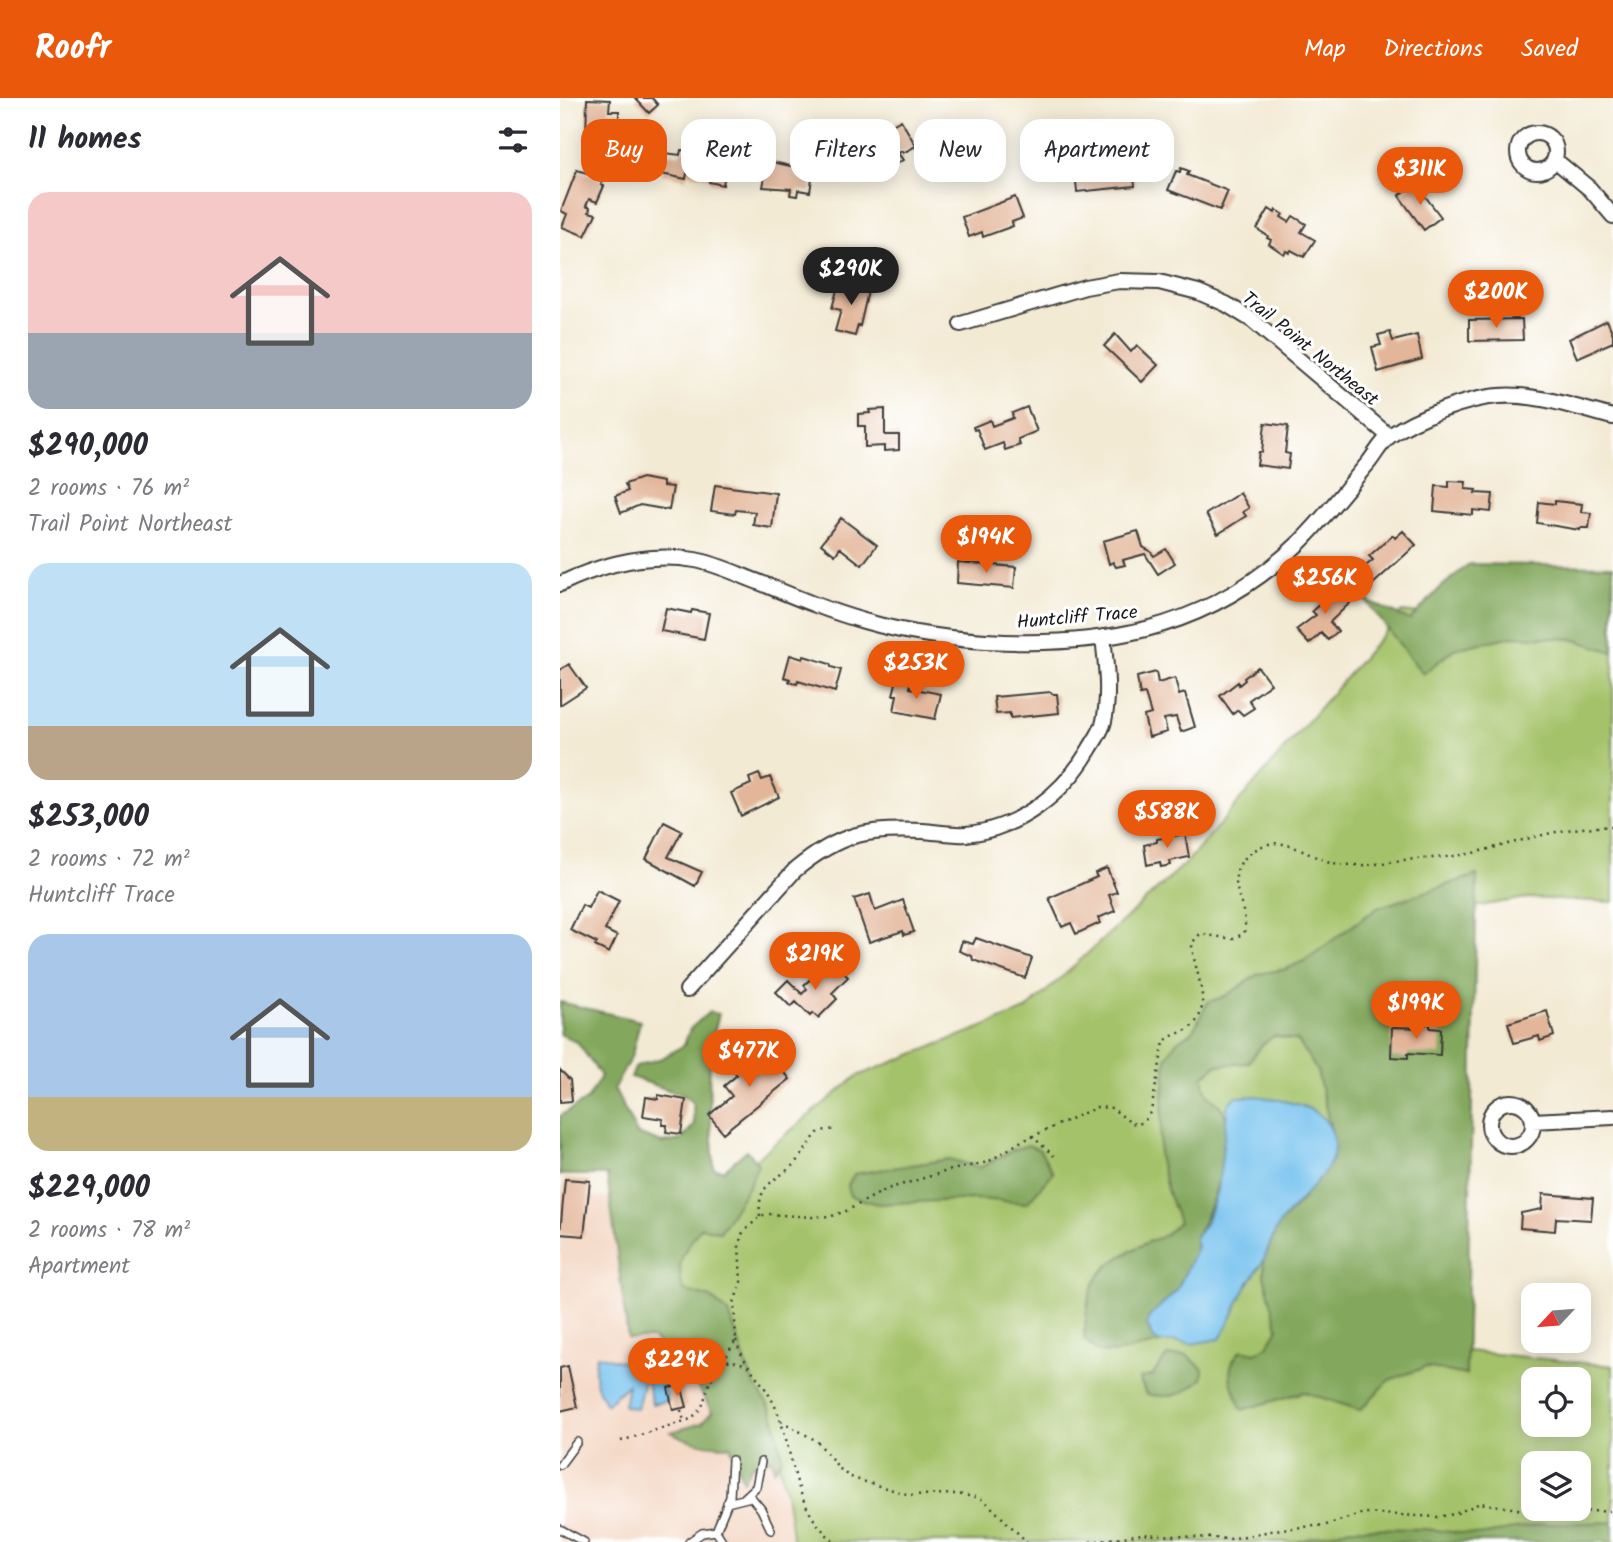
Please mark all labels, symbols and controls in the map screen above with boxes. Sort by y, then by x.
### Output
text: Roofr [35,23,111,76]
text: Map [1304,30,1346,69]
text: Directions [1384,30,1483,69]
text: Saved [1521,30,1578,69]
text: 11 homes [28,116,141,164]
chip: Buy [581,119,667,182]
chip: Rent [681,119,776,182]
chip: Filters [790,119,900,182]
chip: New [914,119,1006,182]
chip: Apartment [1020,119,1174,182]
icon: filters [494,121,532,159]
pin: $311K [1371,148,1469,207]
text: $311K [1393,152,1447,188]
icon: home [217,238,343,364]
pin: $290K [802,248,900,307]
text: $290K [819,252,883,288]
pin: $200K [1447,271,1545,330]
text: $200K [1464,275,1528,311]
street label: Trail Point Northeast [1235,285,1385,415]
text: $290,000 [28,423,148,471]
text: 2 rooms · 76 m² [28,471,189,507]
text: Trail Point Northeast [28,507,232,543]
pin: $194K [937,516,1035,575]
text: $194K [957,520,1015,556]
pin: $256K [1276,556,1374,616]
text: $256K [1293,561,1357,597]
street label: Huntcliff Trace [1015,598,1139,638]
icon: home [217,609,343,735]
pin: $253K [867,642,965,701]
text: $253K [883,646,949,682]
pin: $588K [1118,790,1216,850]
text: $253,000 [28,794,149,842]
text: $588K [1134,795,1200,831]
text: 2 rooms · 72 m² [28,842,190,878]
text: Huntcliff Trace [28,878,175,914]
pin: $219K [766,932,864,992]
text: $219K [785,937,845,973]
icon: home [217,980,343,1106]
pin: $199K [1367,982,1465,1041]
text: $199K [1387,986,1445,1022]
pin: $477K [700,1030,798,1089]
text: $477K [718,1034,780,1070]
text: $229,000 [28,1165,150,1213]
text: 2 rooms · 78 m² [28,1213,190,1249]
text: Apartment [28,1249,130,1285]
north arrow [1521,1283,1591,1353]
map controls [1521,1283,1591,1521]
pin: $229K [628,1338,726,1398]
text: $229K [644,1343,710,1379]
button: locate [1521,1367,1591,1437]
button: layers [1521,1451,1591,1521]

